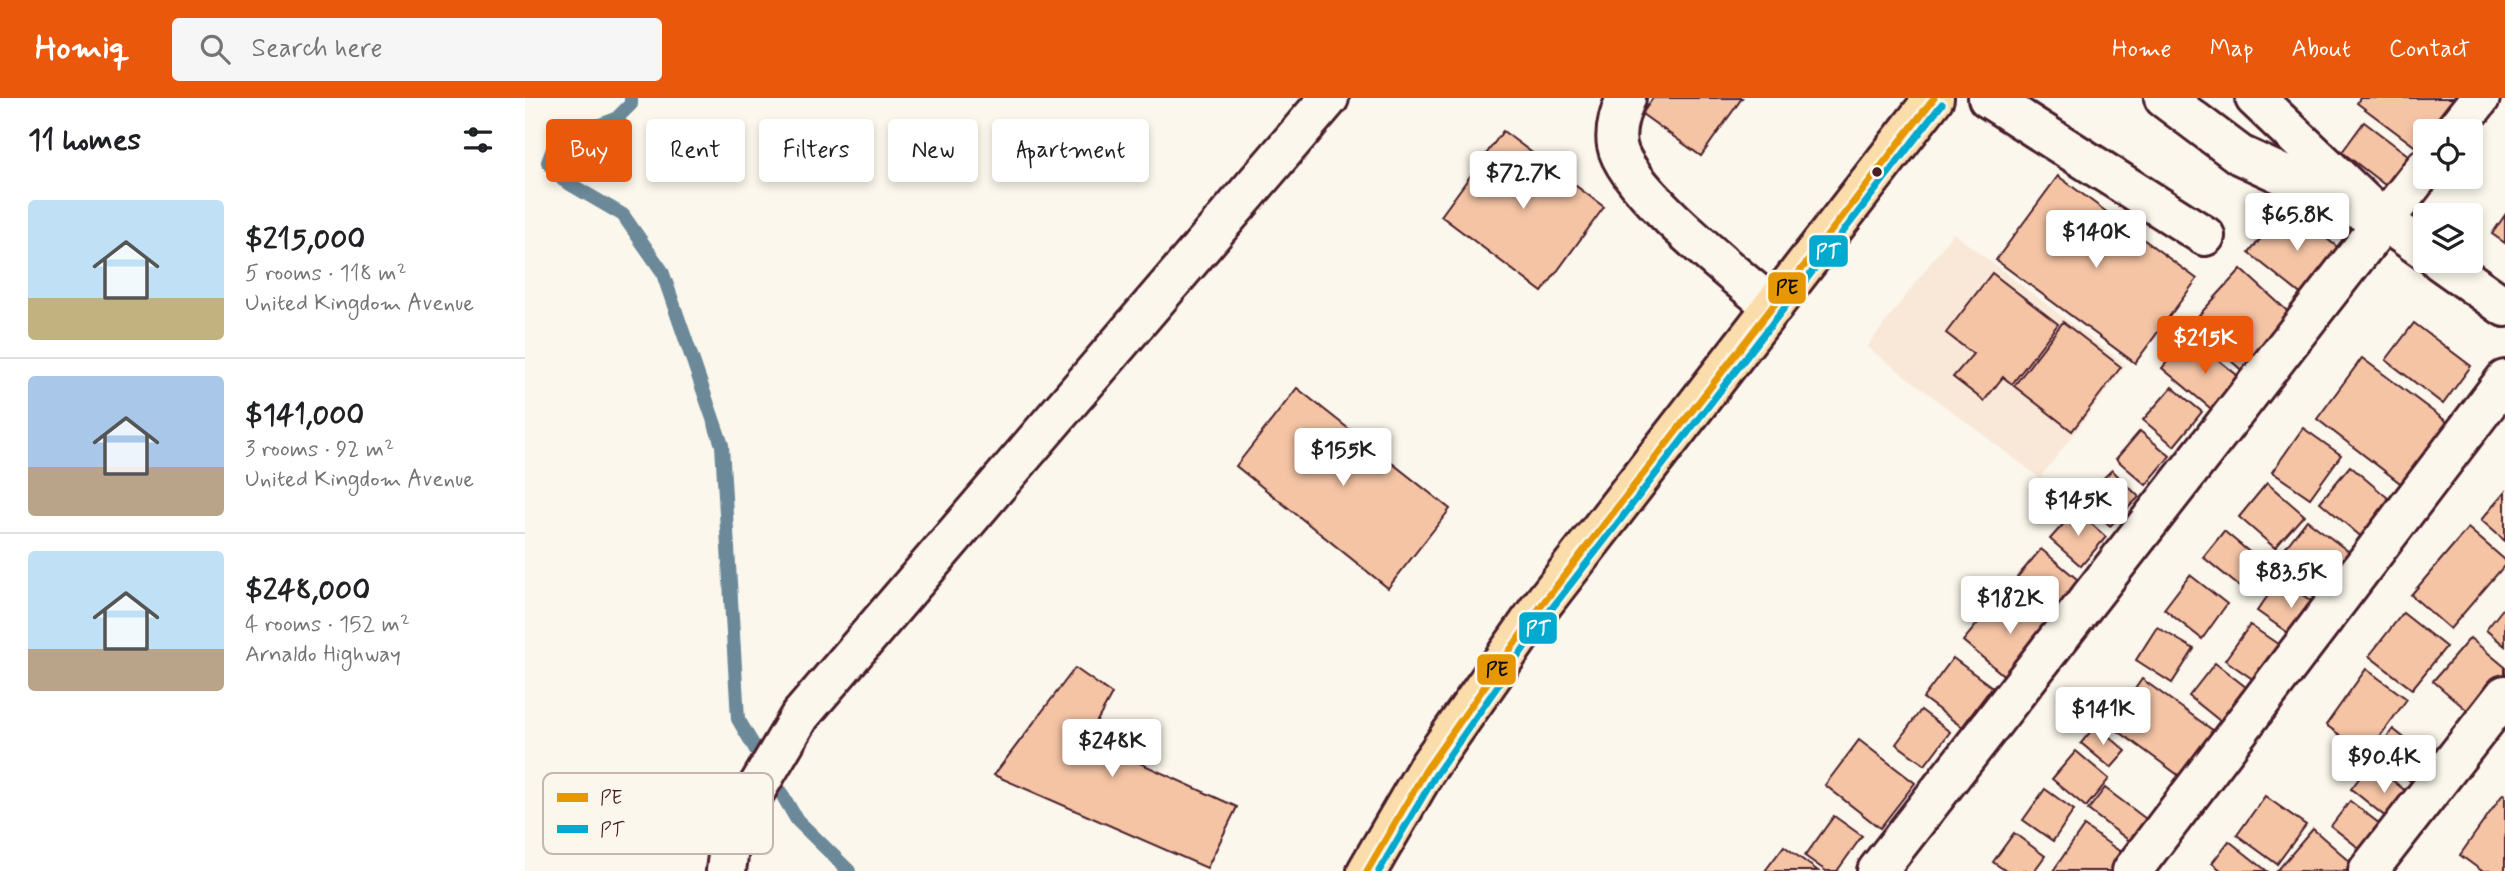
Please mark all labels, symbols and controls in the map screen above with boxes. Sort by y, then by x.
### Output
search box [172,18,662,81]
text: Homiq [35,27,130,71]
icon: search [196,30,234,68]
text: Search here [252,32,382,66]
text: Home [2112,34,2172,65]
text: Map [2210,34,2254,65]
text: About [2292,34,2351,65]
text: Contact [2389,34,2470,65]
chip: Buy [546,119,632,182]
chip: Rent [646,119,745,182]
chip: Filters [759,119,874,182]
chip: New [888,119,978,182]
chip: Apartment [992,119,1149,182]
map controls [2413,119,2483,273]
button: locate [2413,119,2483,189]
text: 11 homes [28,121,141,160]
icon: filters [459,121,497,159]
pin: $72.7K [1466,152,1580,211]
text: $72.7K [1486,159,1560,189]
unlabelled marker [1870,165,1884,179]
pin: $65.8K [2240,194,2354,253]
text: $65.8K [2261,201,2333,231]
button: layers [2413,203,2483,273]
pin: $140K [2047,211,2145,270]
text: $140K [2062,218,2130,248]
text: $215,000 [245,220,365,259]
icon: home [84,228,168,312]
line badge: PT [1808,234,1849,268]
text: PT [1816,240,1841,265]
text: 5 rooms · 118 m² [245,259,407,289]
line badge: PE [1767,271,1807,305]
text: PE [1776,276,1798,301]
text: United Kingdom Avenue [245,289,474,319]
pin: $215K [2156,316,2254,376]
text: $215K [2173,324,2237,354]
text: $141,000 [245,396,364,435]
icon: home [84,404,168,488]
pin: $155K [1294,428,1392,488]
text: 3 rooms · 92 m² [245,435,394,465]
text: $155K [1310,436,1376,466]
text: United Kingdom Avenue [245,465,474,495]
pin: $145K [2029,478,2127,538]
text: $145K [2045,486,2111,516]
pin: $83.5K [2234,550,2348,610]
text: $83.5K [2255,558,2327,588]
text: $248,000 [245,571,370,610]
pin: $182K [1961,576,2059,636]
icon: home [84,579,168,663]
text: $182K [1977,584,2043,614]
text: 4 rooms · 152 m² [245,610,410,640]
line badge: PT [1518,611,1558,645]
text: PT [1526,617,1551,642]
text: Arnaldo Highway [245,640,401,670]
line badge: PE [1476,653,1517,686]
text: PE [1486,658,1508,683]
pin: $141K [2054,688,2152,747]
text: $141K [2072,695,2134,725]
pin: $248K [1063,720,1161,779]
text: $248K [1078,727,1146,757]
pin: $90.4K [2327,736,2441,795]
text: $90.4K [2348,743,2420,773]
legend [543,773,773,854]
text: PE [600,786,622,811]
text: PT [600,818,625,843]

